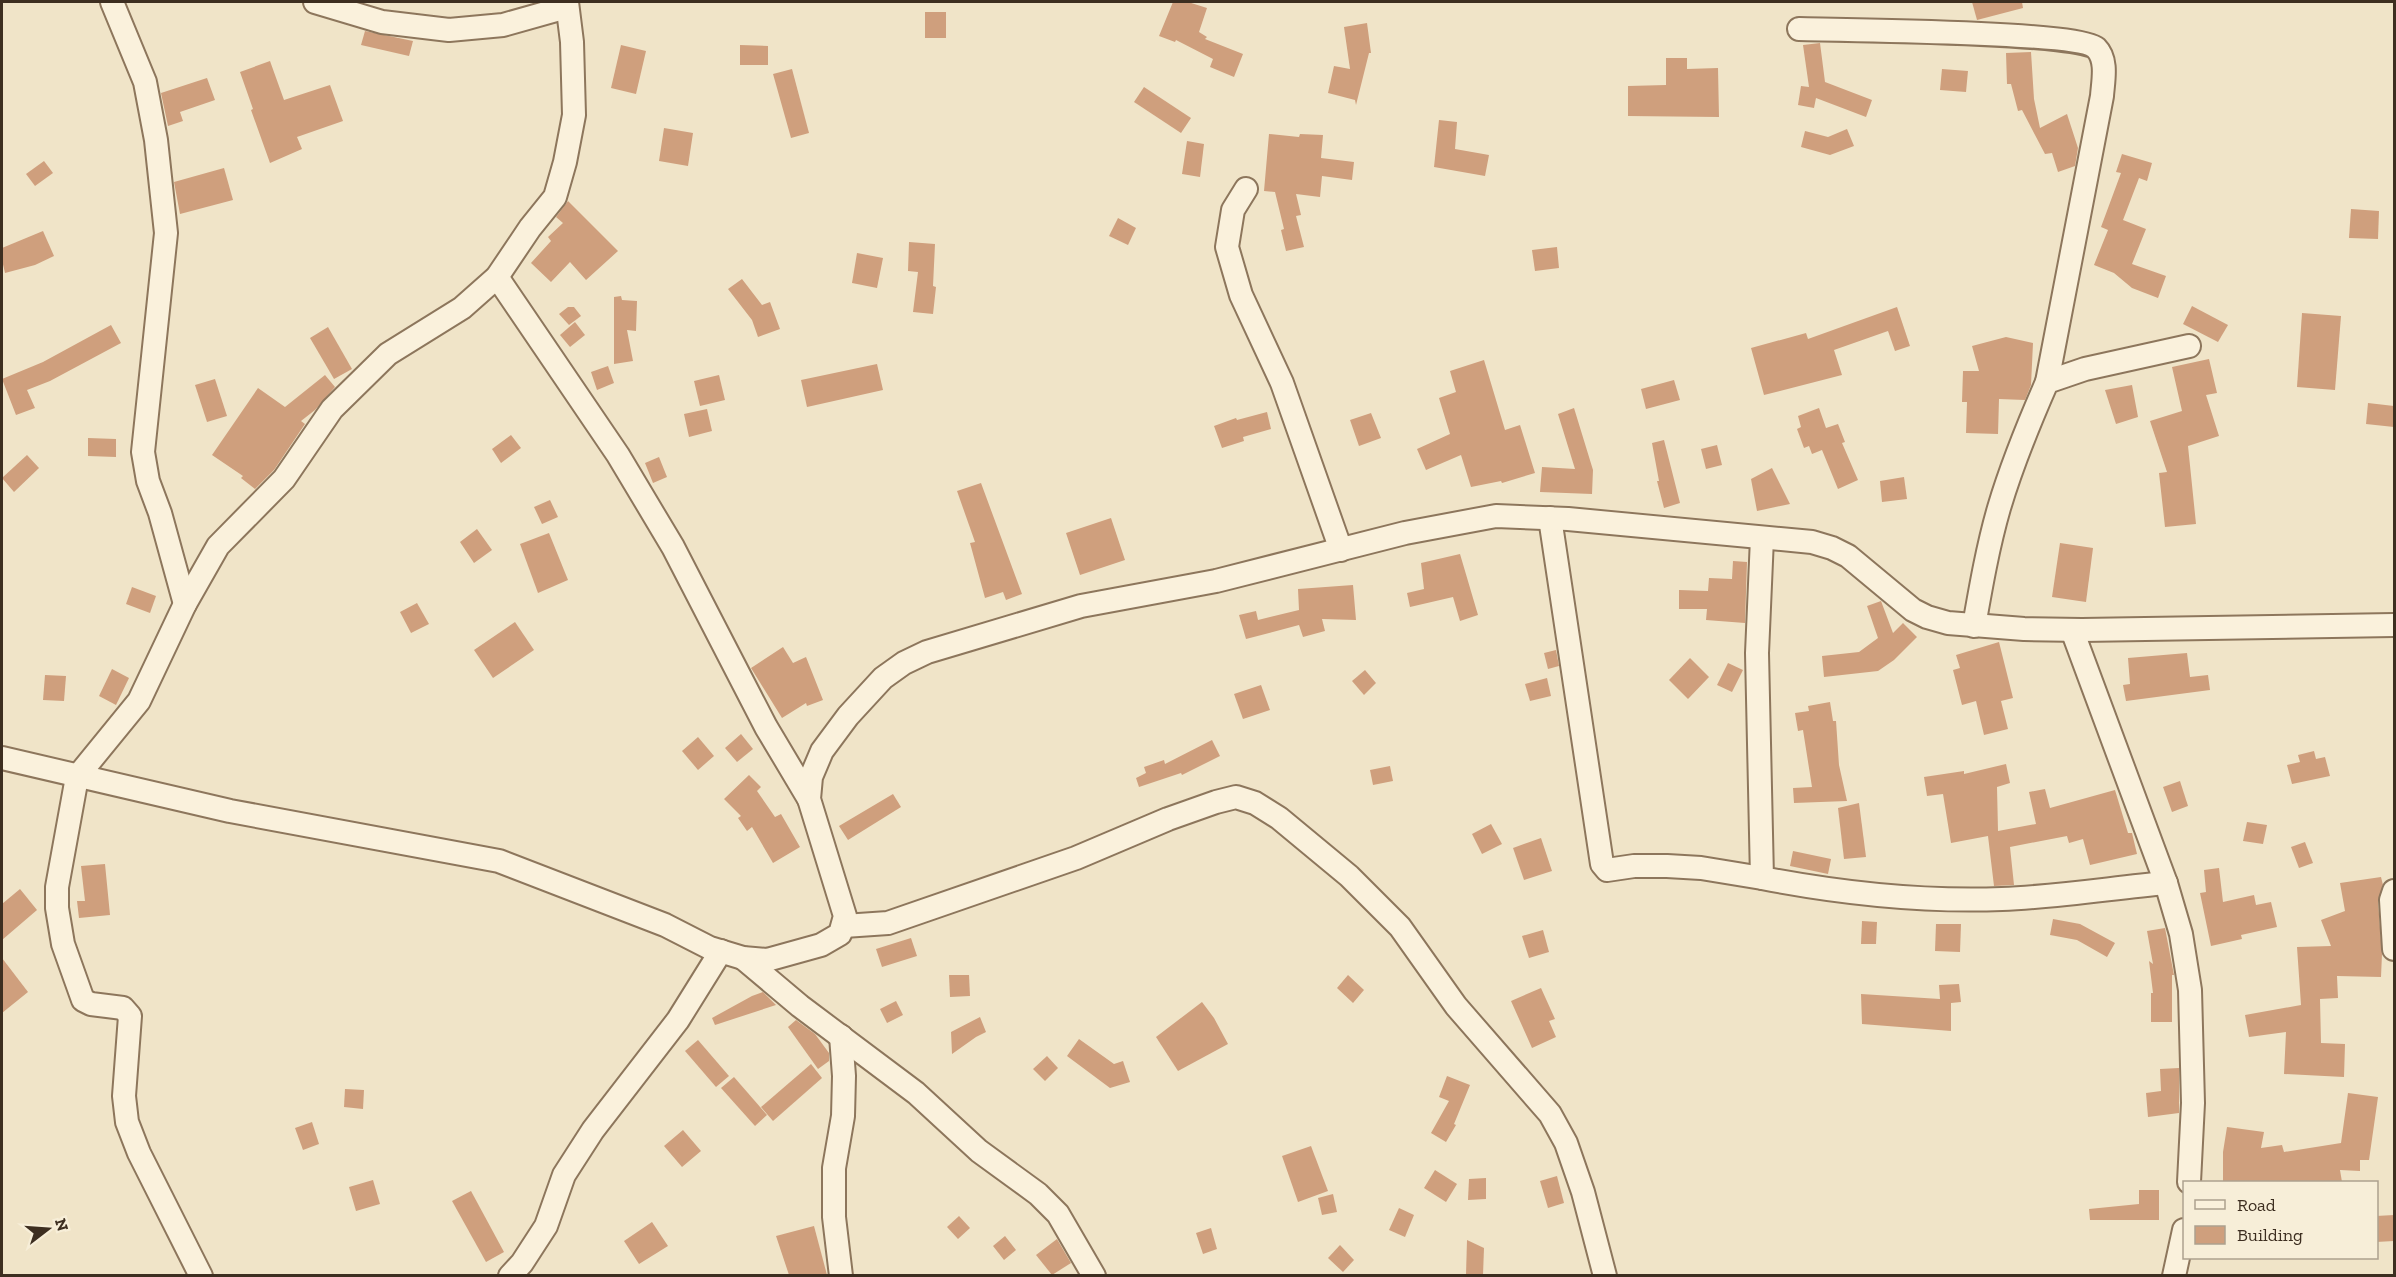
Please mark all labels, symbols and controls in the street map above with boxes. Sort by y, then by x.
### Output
legend [2183,1181,2378,1259]
text: Road [2237,1194,2276,1216]
north arrow [18,1199,78,1259]
text: N [51,1216,73,1233]
text: Building [2237,1224,2303,1246]

